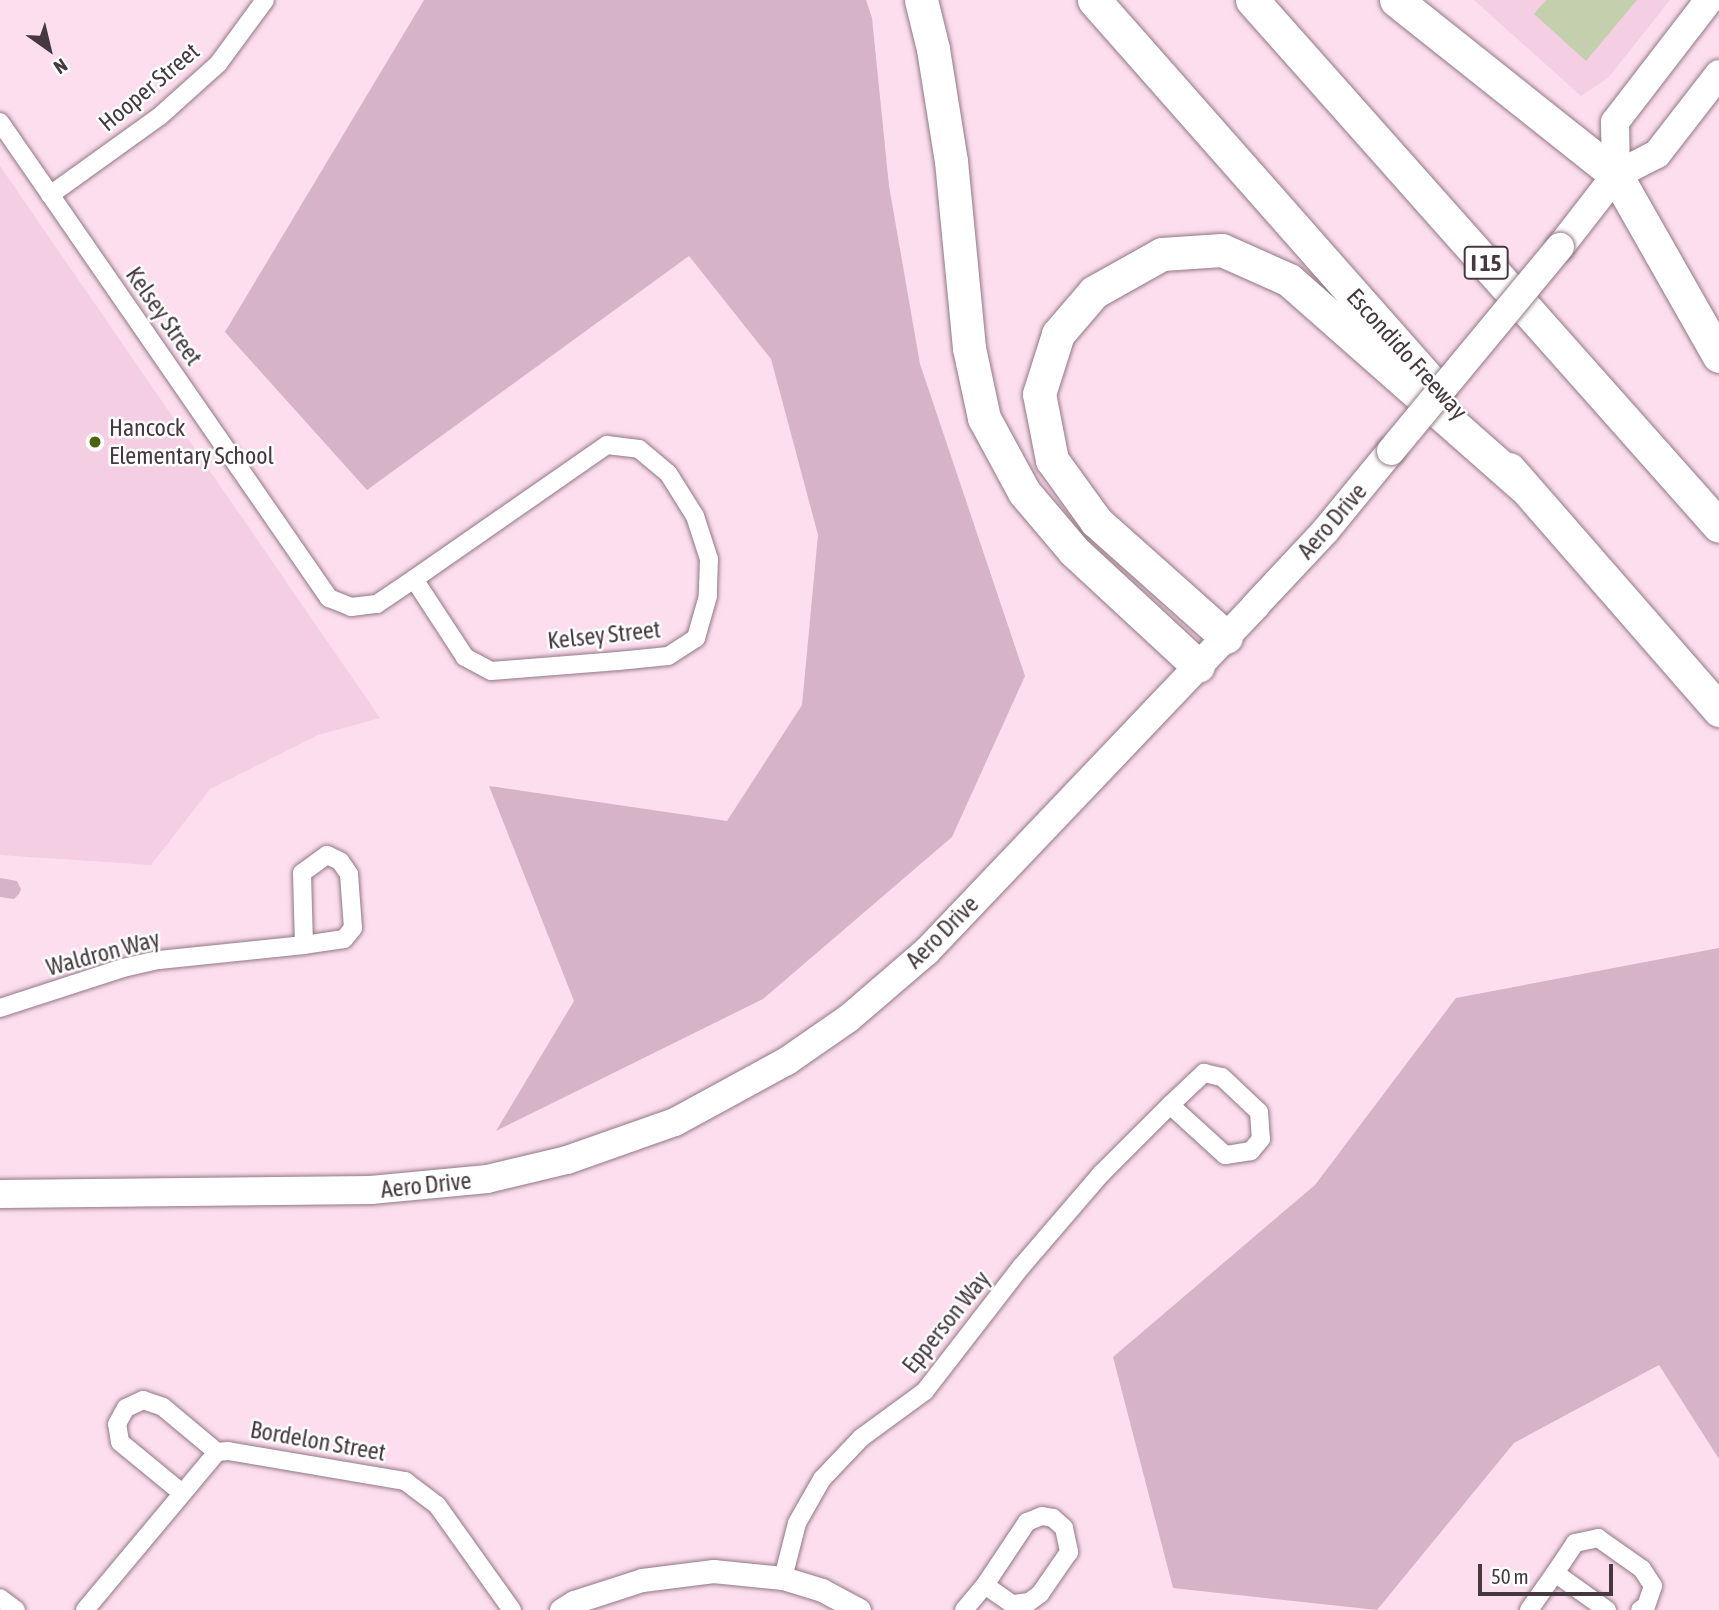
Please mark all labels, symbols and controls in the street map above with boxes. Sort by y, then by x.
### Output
north arrow [14,14,84,84]
street label: Hooper Street [93,37,205,137]
text: N [50,54,72,79]
road number: I 15 [1463,244,1509,282]
street label: Kelsey Street [120,261,208,371]
street label: Escondido Freeway [1341,283,1473,425]
place label: Hancock Elementary School [109,414,274,470]
marker: Hancock Elementary School [87,434,103,450]
street label: Aero Drive [1291,477,1373,565]
street label: Kelsey Street [546,615,662,655]
street label: Aero Drive [900,890,984,974]
street label: Waldron Way [43,924,163,982]
street label: Aero Drive [379,1166,473,1204]
street label: Epperson Way [896,1265,996,1379]
street label: Bordelon Street [248,1415,388,1467]
scale bar [1481,1550,1616,1594]
text: 50 m [1491,1564,1529,1588]

